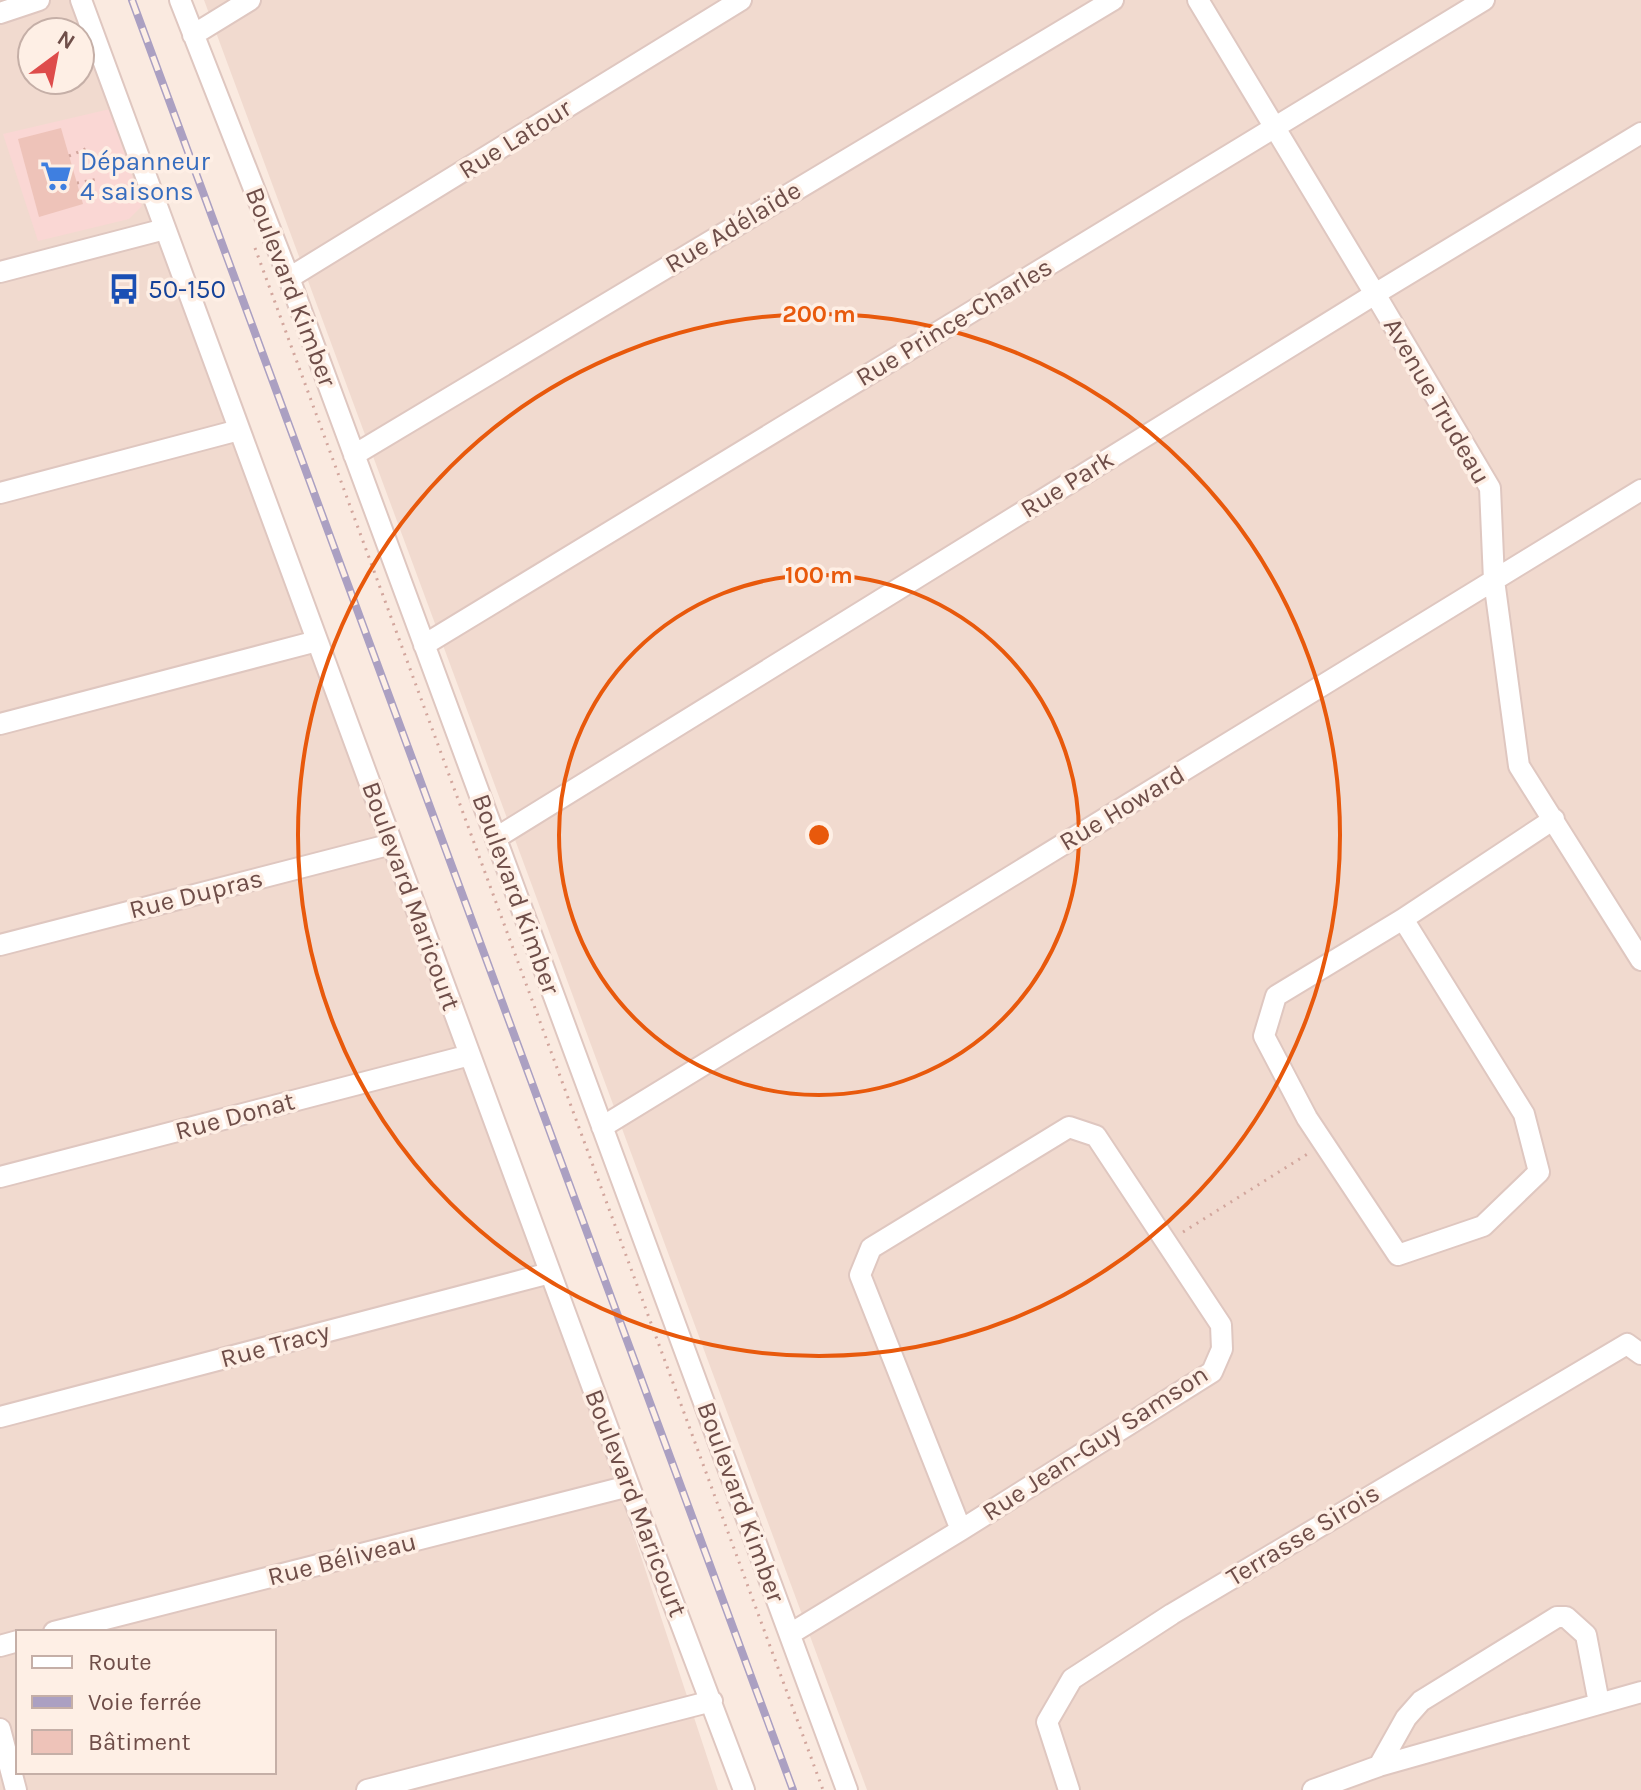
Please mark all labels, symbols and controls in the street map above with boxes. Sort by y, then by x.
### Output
north arrow [16,16,96,96]
text: N [52,25,80,55]
street label: Rue Latour [453,92,577,186]
place label: Dépanneur 4 saisons [80,146,210,207]
supermarket icon: Dépanneur 4 saisons [39,159,73,193]
street label: Rue Adélaïde [659,174,807,280]
street label: Boulevard Kimber [239,183,344,392]
street label: Rue Prince-Charles [850,251,1058,393]
bus stop icon: 50-150 [107,272,141,306]
place label: 50-150 [148,274,226,305]
text: 200 m [782,300,856,328]
street label: Avenue Trudeau [1377,312,1497,490]
street label: Rue Park [1015,443,1119,525]
text: 100 m [785,561,853,589]
street label: Rue Howard [1054,758,1190,858]
street label: Boulevard Maricourt [355,777,467,1015]
street label: Boulevard Kimber [465,790,567,999]
centre of rings [805,821,833,849]
street label: Rue Dupras [126,862,266,926]
street label: Rue Donat [172,1085,298,1147]
street label: Rue Tracy [217,1316,333,1374]
street label: Rue Jean-Guy Samson [976,1358,1214,1528]
street label: Boulevard Maricourt [578,1385,694,1621]
street label: Boulevard Kimber [690,1398,792,1607]
street label: Terrasse Sirois [1221,1477,1385,1593]
street label: Rue Béliveau [264,1526,420,1592]
legend [16,1630,276,1774]
text: Route [88,1648,152,1676]
text: Voie ferrée [88,1688,202,1716]
text: Bâtiment [88,1728,191,1756]

